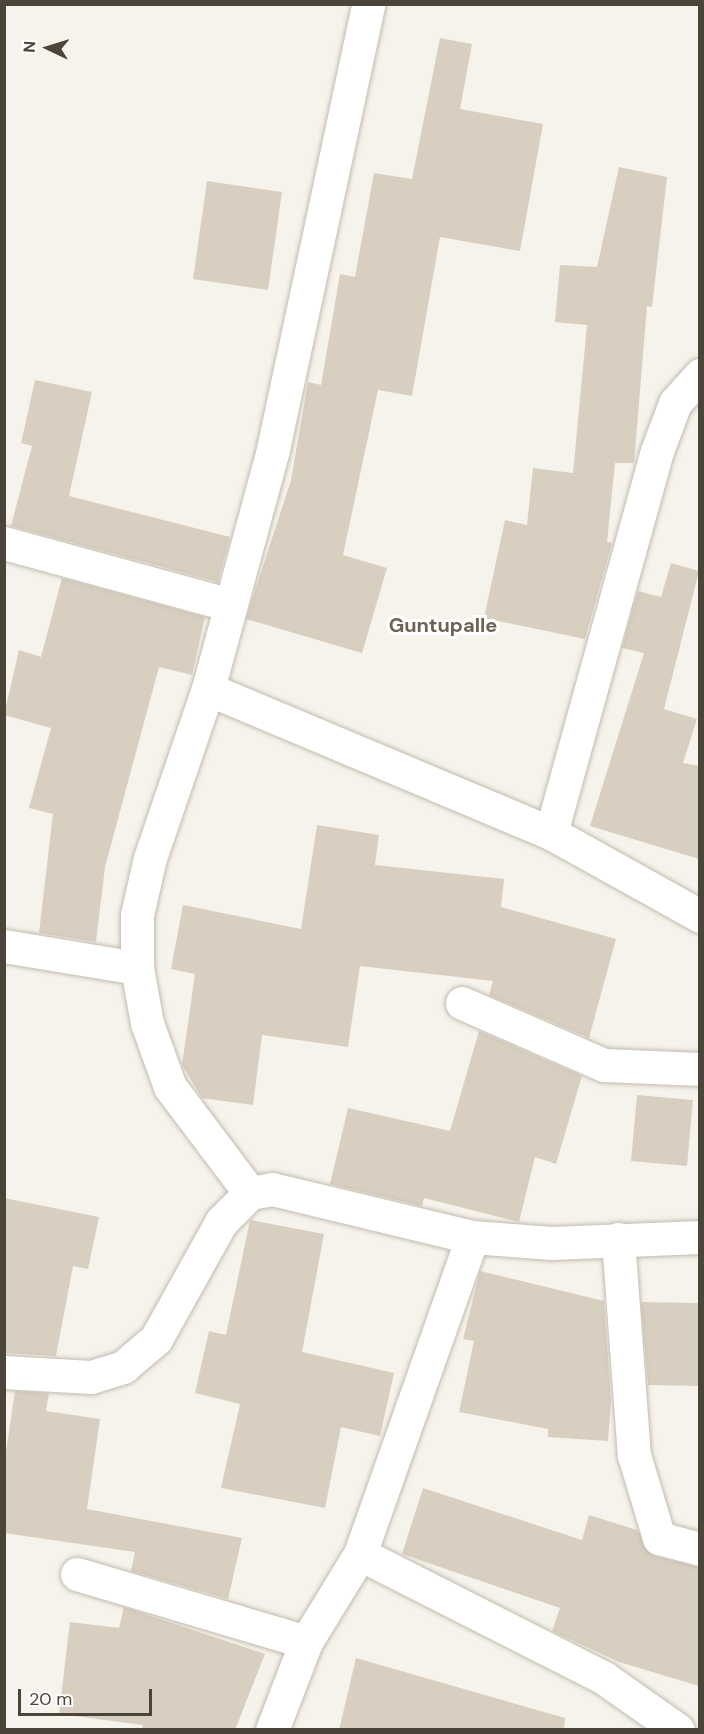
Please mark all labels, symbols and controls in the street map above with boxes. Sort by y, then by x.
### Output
north arrow [18,18,78,78]
text: N [19,40,40,53]
district label: Guntupalle [389,613,497,637]
scale bar [21,1677,154,1715]
text: 20 m [29,1687,72,1711]

